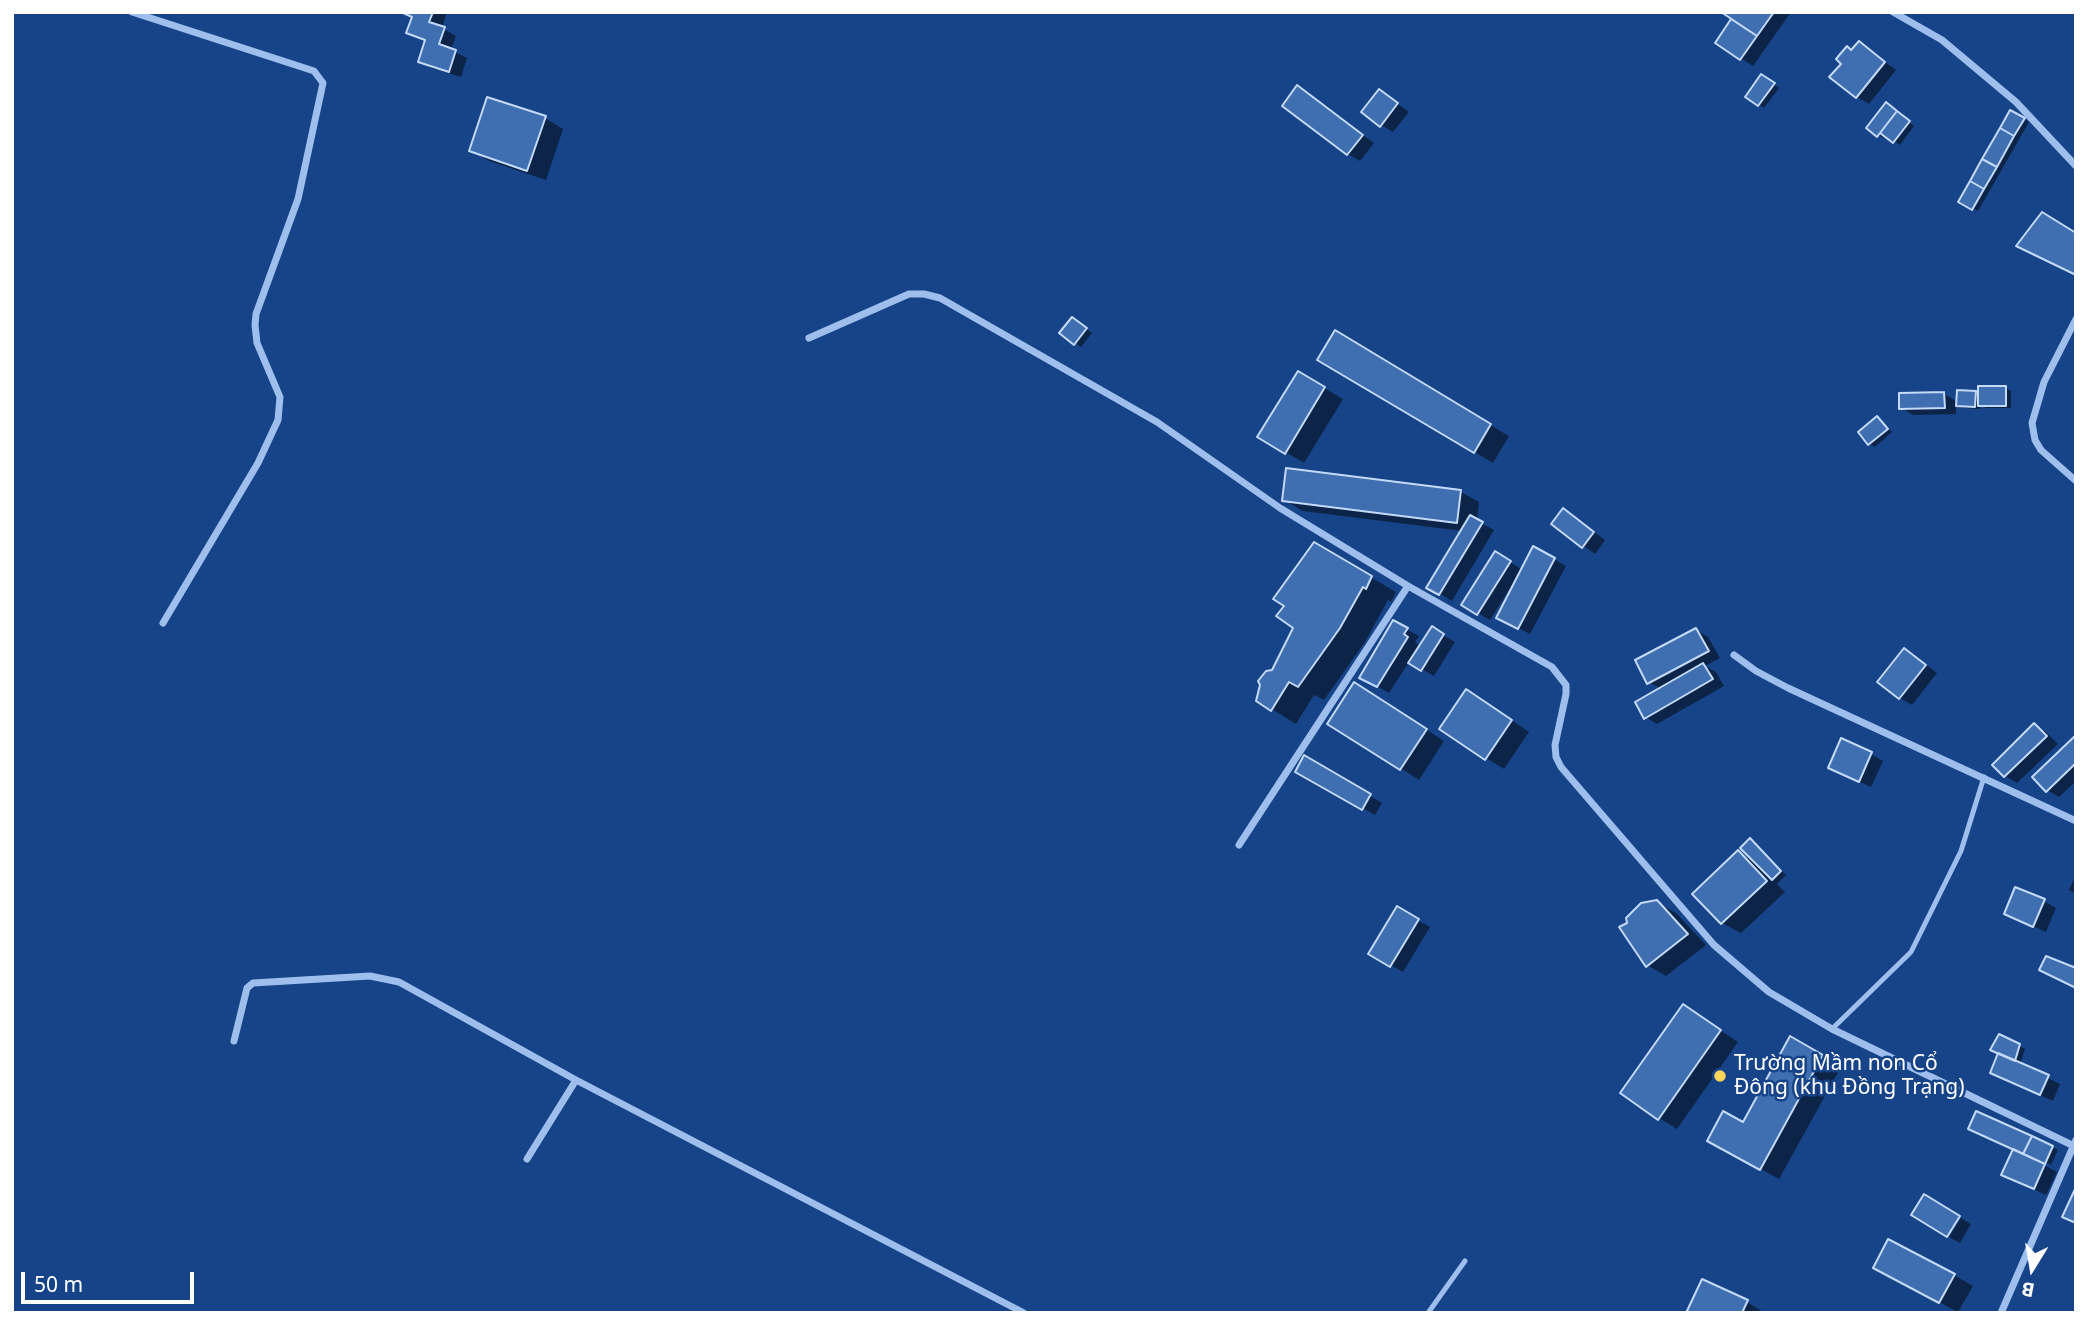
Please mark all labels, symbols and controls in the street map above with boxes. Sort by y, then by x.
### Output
place label: Trường Mầm non Cổ Đông (khu Đồng Trạng) [1734,1051,1965,1101]
marker: Trường Mầm non Cổ Đông (khu Đồng Trạng) [1712,1068,1728,1084]
north arrow [1997,1234,2067,1304]
scale bar [24,1258,198,1302]
text: 50 m [34,1270,83,1298]
text: B [2019,1276,2037,1304]

